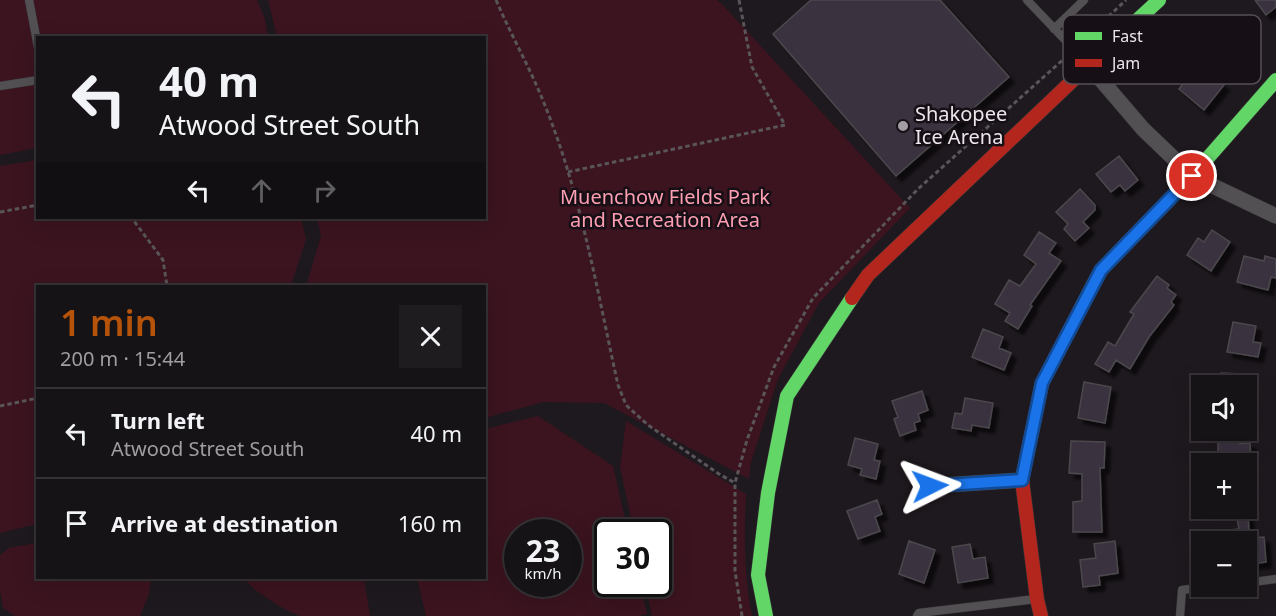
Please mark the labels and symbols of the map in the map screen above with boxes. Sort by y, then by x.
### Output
legend [1063,15,1261,84]
text: Fast [1112,25,1143,47]
text: Jam [1110,52,1140,74]
place label: Shakopee Ice Arena [915,100,1007,150]
marker: Shakopee Ice Arena [896,119,910,133]
pin [1166,150,1217,201]
park label: Muenchow Fields Park and Recreation Area [560,183,770,233]
position arrow [898,454,962,518]
speed limit sign: 30 [594,519,672,597]

